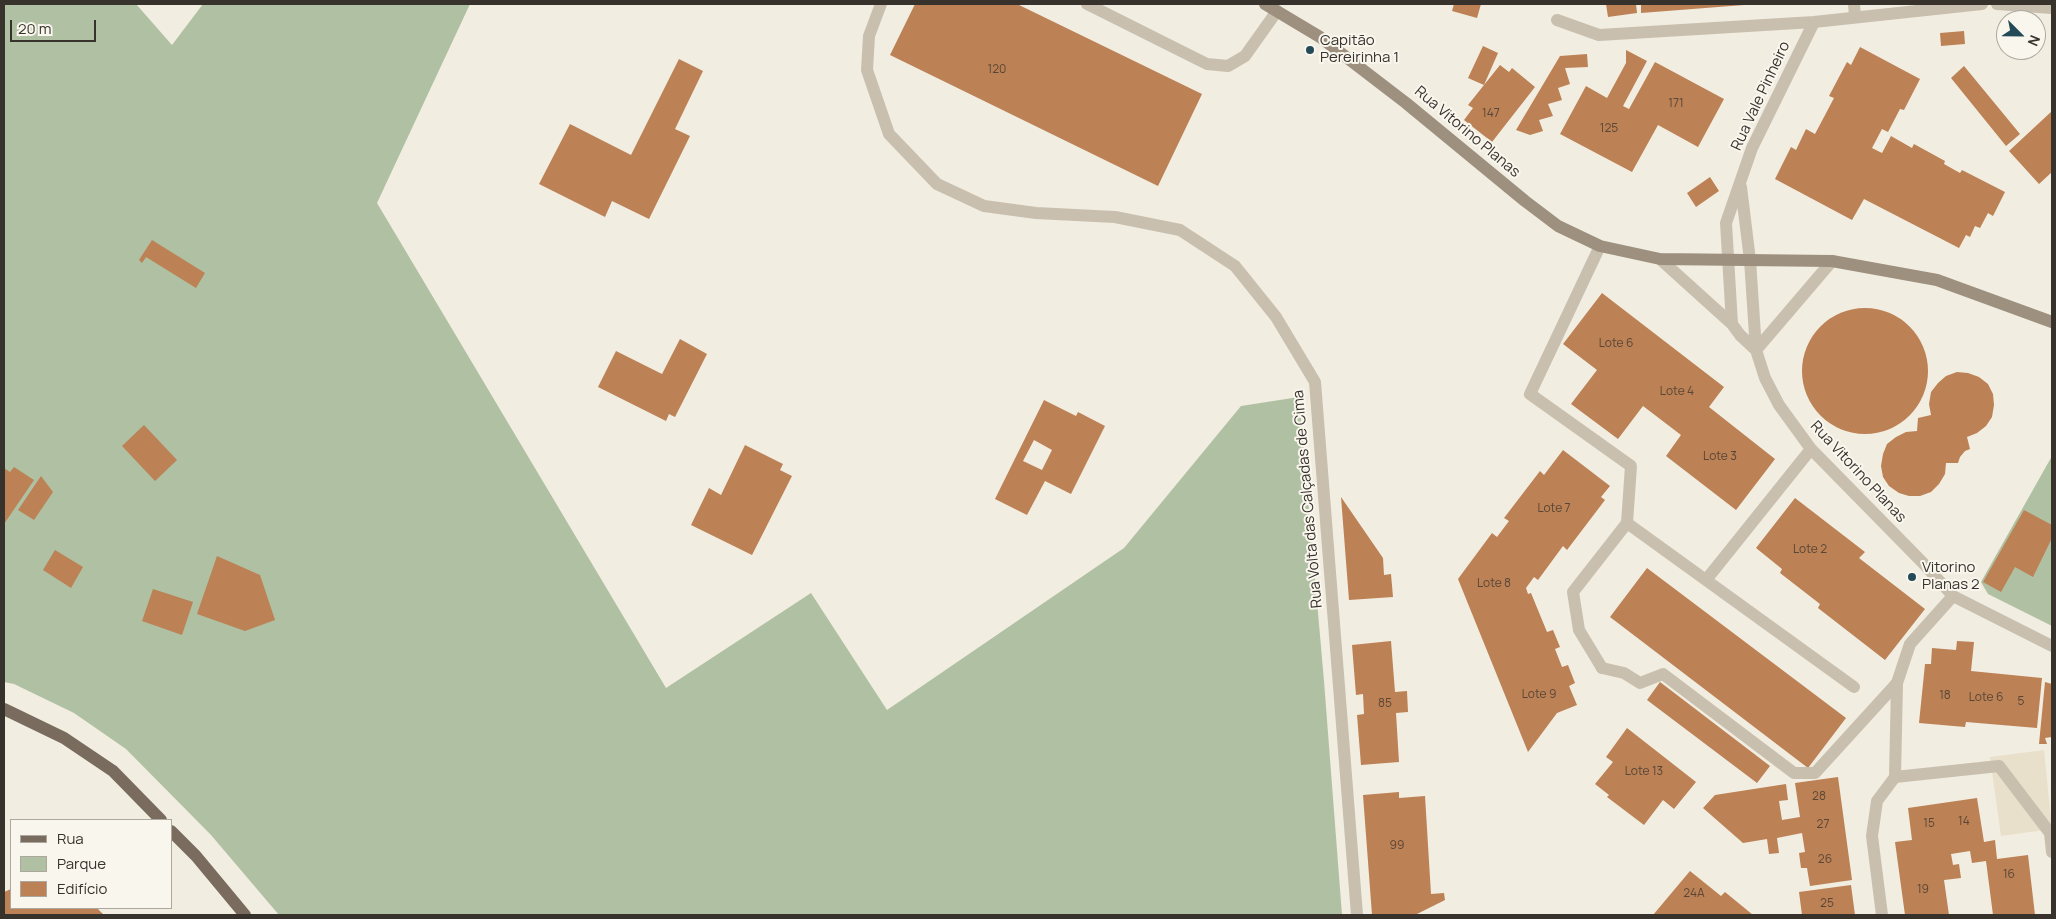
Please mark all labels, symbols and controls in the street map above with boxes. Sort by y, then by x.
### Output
scale bar [12,10,99,42]
north arrow [1996,10,2046,60]
text: 20 m [18,18,51,39]
place label: Capitão Pereirinha 1 [1320,32,1399,67]
text: N [2024,32,2045,49]
street label: Rua Vale Pinheiro [1728,39,1794,153]
marker: Capitão Pereirinha 1 [1304,44,1316,56]
house number: 120 [988,63,1006,77]
street label: Rua Vitorino Planas [1411,83,1523,181]
house number: 171 [1668,97,1684,111]
house number: 147 [1482,107,1500,121]
house number: 125 [1600,122,1618,136]
house number: Lote 6 [1599,337,1633,351]
house number: Lote 4 [1660,385,1694,399]
street label: Rua Volta das Calçadas de Cima [1289,389,1327,609]
street label: Rua Vitorino Planas [1806,418,1910,526]
house number: Lote 3 [1703,450,1737,464]
house number: Lote 7 [1537,502,1571,516]
house number: Lote 2 [1793,543,1827,557]
place label: Vitorino Planas 2 [1922,559,1980,594]
marker: Vitorino Planas 2 [1906,571,1918,583]
house number: Lote 8 [1477,577,1511,591]
house number: Lote 9 [1522,688,1556,702]
house number: 18 [1939,689,1951,703]
house number: Lote 6 [1969,691,2003,705]
house number: 5 [2018,695,2024,709]
house number: 85 [1378,697,1392,711]
house number: Lote 13 [1625,765,1663,779]
house number: 28 [1812,790,1826,804]
house number: 14 [1958,815,1970,829]
house number: 15 [1923,817,1935,831]
house number: 27 [1817,818,1829,832]
legend [10,819,172,909]
text: Rua [57,828,84,849]
house number: 99 [1390,839,1404,853]
text: Parque [57,853,106,874]
house number: 26 [1818,853,1832,867]
house number: 16 [2003,868,2015,882]
text: Edifício [57,878,107,899]
house number: 19 [1917,883,1929,897]
house number: 24A [1683,887,1705,901]
house number: 25 [1820,897,1834,911]

